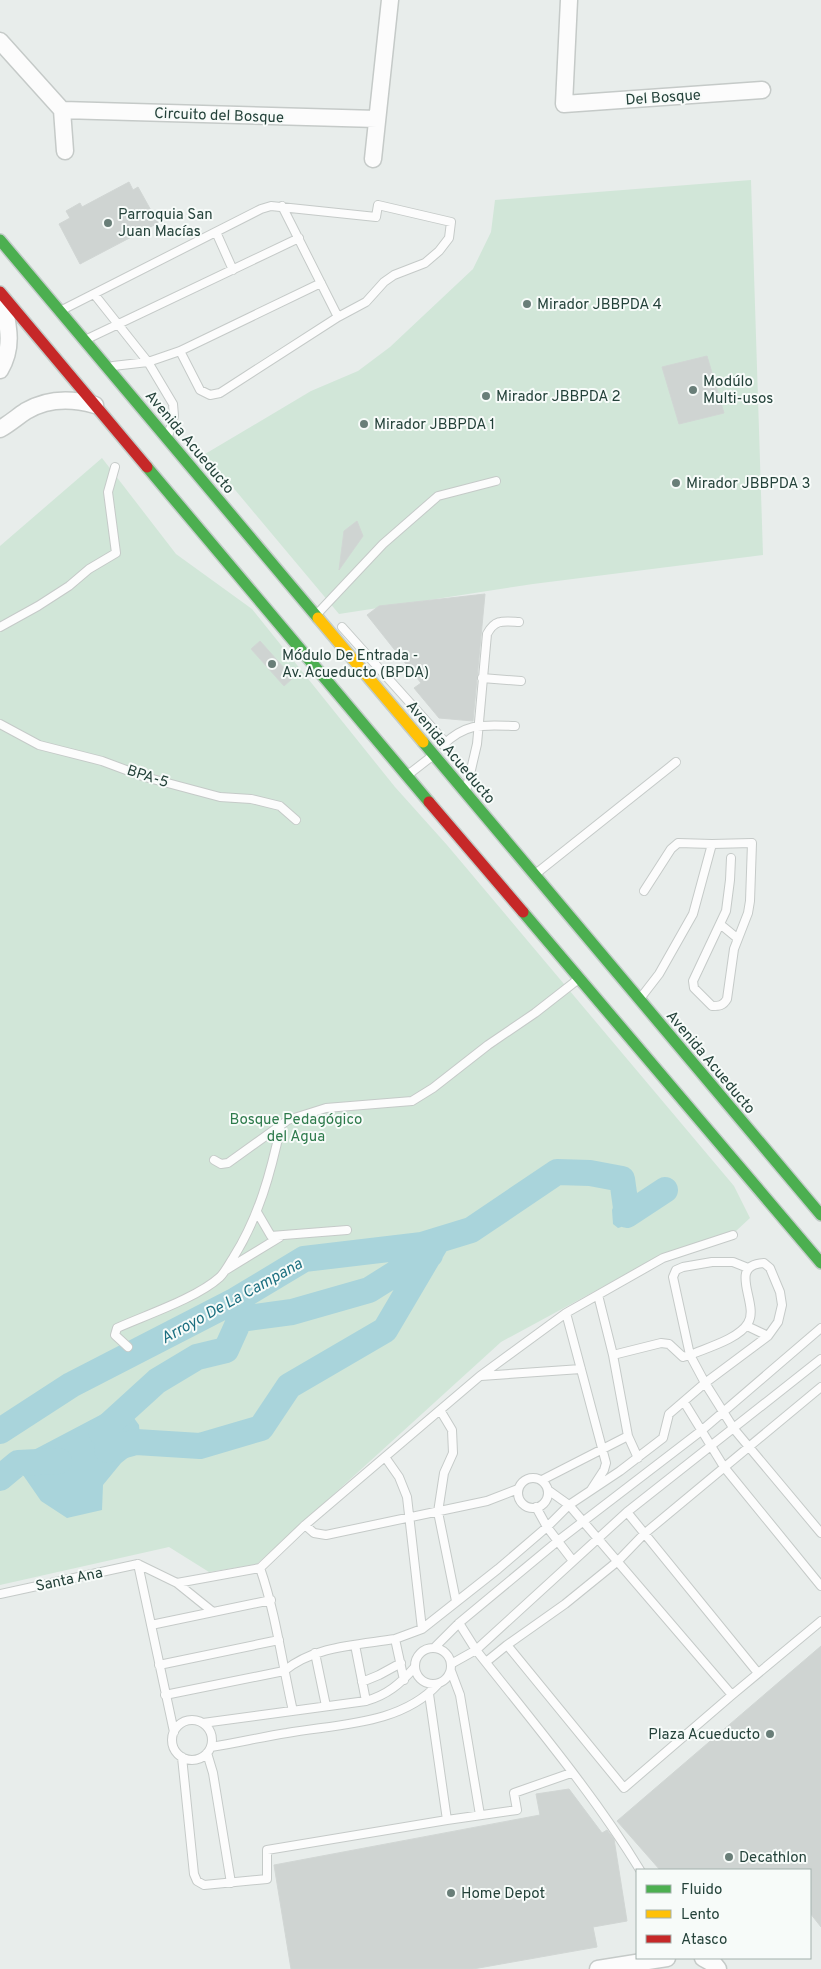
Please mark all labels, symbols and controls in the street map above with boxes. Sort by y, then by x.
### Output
street label: Del Bosque [625,86,701,111]
street label: Circuito del Bosque [154,105,284,128]
place label: Parroquia San Juan Macías [118,206,213,242]
marker: Parroquia San Juan Macías [102,217,114,229]
place label: Mirador JBBPDA 4 [537,296,662,315]
marker: Mirador JBBPDA 4 [521,298,533,310]
place label: Modúlo Multi-usos [703,373,773,409]
marker: Modúlo Multi-usos [687,384,699,396]
street label: Avenida Acueducto [140,387,238,498]
place label: Mirador JBBPDA 2 [496,388,621,407]
marker: Mirador JBBPDA 2 [480,390,492,402]
place label: Mirador JBBPDA 1 [374,416,495,435]
marker: Mirador JBBPDA 1 [358,418,370,430]
place label: Mirador JBBPDA 3 [686,475,810,494]
marker: Mirador JBBPDA 3 [670,477,682,489]
place label: Módulo De Entrada - Av. Acueducto (BPDA) [282,647,429,683]
marker: Módulo De Entrada - Av. Acueducto (BPDA) [266,658,278,670]
street label: Avenida Acueducto [401,697,499,808]
street label: BPA-5 [124,762,171,793]
street label: Avenida Acueducto [661,1007,759,1118]
park label: Bosque Pedagógico del Agua [230,1111,362,1147]
water label: Arroyo De La Campana [158,1254,307,1349]
street label: Santa Ana [34,1564,105,1597]
place label: Plaza Acueducto [648,1726,760,1745]
marker: Plaza Acueducto [764,1728,776,1740]
place label: Decathlon [739,1849,807,1868]
marker: Decathlon [723,1851,735,1863]
legend [636,1869,811,1959]
text: Fluido [681,1881,722,1900]
place label: Home Depot [461,1885,545,1904]
marker: Home Depot [445,1887,457,1899]
text: Lento [681,1906,720,1925]
text: Atasco [681,1931,727,1950]

